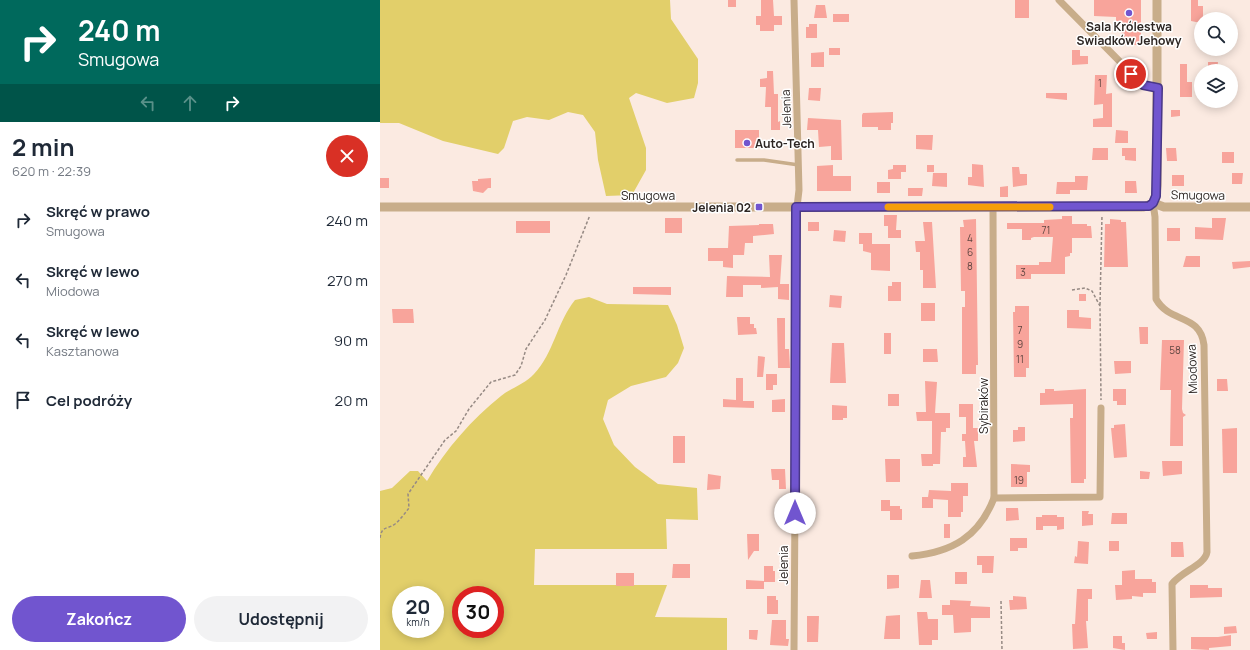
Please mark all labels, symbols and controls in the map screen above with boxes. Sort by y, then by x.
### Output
marker: Sala Królestwa Swiadków Jehowy [1124,8,1134,18]
text: 240 m [78,11,160,49]
map controls [1194,12,1238,108]
button: search [1194,12,1238,56]
icon: right [12,16,64,68]
place label: Sala Królestwa Swiadków Jehowy [1077,18,1182,49]
text: Smugowa [78,47,159,71]
pin [1114,57,1148,91]
icon: arrive [1120,63,1142,85]
button: layers [1194,64,1238,108]
house number: 1 [1098,76,1102,90]
street label: Jelenia [777,89,795,129]
icon: left [137,92,159,114]
icon: ahead [179,92,201,114]
icon: right [221,92,243,114]
text: 2 min [12,130,74,163]
button: close [326,135,368,177]
place label: Auto-Tech [755,135,815,152]
marker: Auto-Tech [742,138,752,148]
text: 620 m · 22:39 [12,162,91,180]
street label: Smugowa [1171,186,1225,204]
street label: Smugowa [621,187,675,204]
place label: Jelenia 02 [692,199,751,216]
text: Skręć w prawo [46,201,150,222]
marker: Jelenia 02 [754,202,764,212]
icon: right [12,209,34,231]
text: 240 m [326,210,368,231]
text: Smugowa [46,222,105,240]
house number: 71 [1042,223,1050,237]
house number: 4 [967,231,973,245]
house number: 6 [967,245,973,259]
house number: 8 [967,259,973,273]
text: Skręć w lewo [46,261,140,282]
house number: 3 [1020,265,1026,279]
icon: left [12,269,34,291]
text: 270 m [327,270,368,291]
text: Miodowa [46,282,100,300]
text: Skręć w lewo [46,321,140,342]
house number: 7 [1017,323,1023,337]
icon: left [12,329,34,351]
text: 90 m [334,330,368,351]
house number: 9 [1017,337,1023,351]
text: Kasztanowa [46,342,119,360]
house number: 58 [1169,343,1181,357]
street label: Miodowa [1183,344,1201,394]
house number: 11 [1016,352,1024,366]
street label: Sybiraków [975,378,992,434]
icon: arrive [12,389,34,411]
text: Cel podróży [46,390,132,411]
text: 20 m [335,390,368,411]
house number: 19 [1014,473,1024,487]
position arrow [774,492,816,534]
street label: Jelenia [775,546,792,584]
speed limit sign: 30 [452,586,504,638]
text: 20 [405,593,431,620]
button: Zakończ [12,596,186,642]
button: Udostępnij [194,596,368,642]
text: km/h [406,615,430,629]

